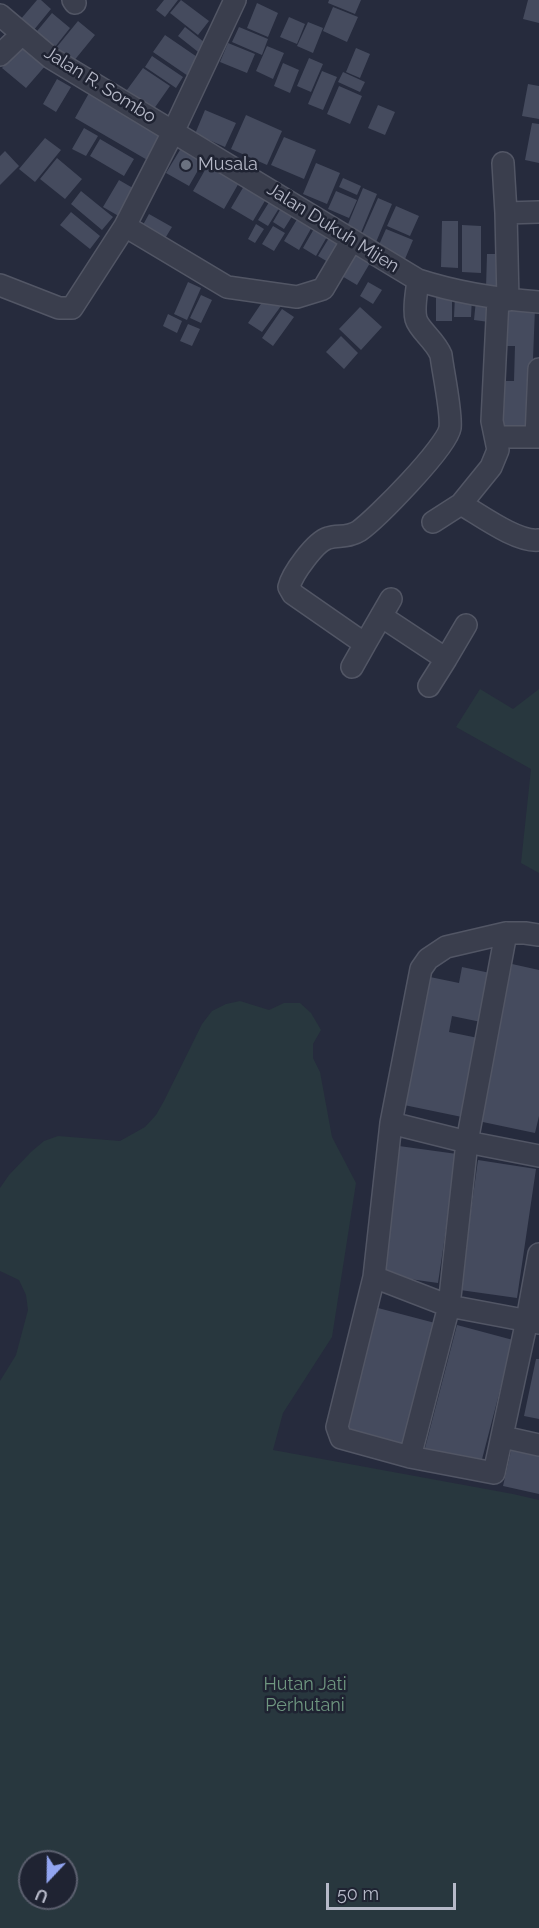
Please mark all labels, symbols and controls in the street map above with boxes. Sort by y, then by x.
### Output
street label: Jalan R. Sombo [40,42,160,128]
place label: Musala [198,154,258,176]
marker: Musala [179,158,193,172]
street label: Jalan Dukuh Mijen [263,179,403,277]
park label: Hutan Jati Perhutani [263,1674,347,1716]
north arrow [18,1850,78,1910]
scale bar [329,1871,460,1909]
text: 50 m [337,1883,379,1904]
text: U [33,1884,51,1906]

